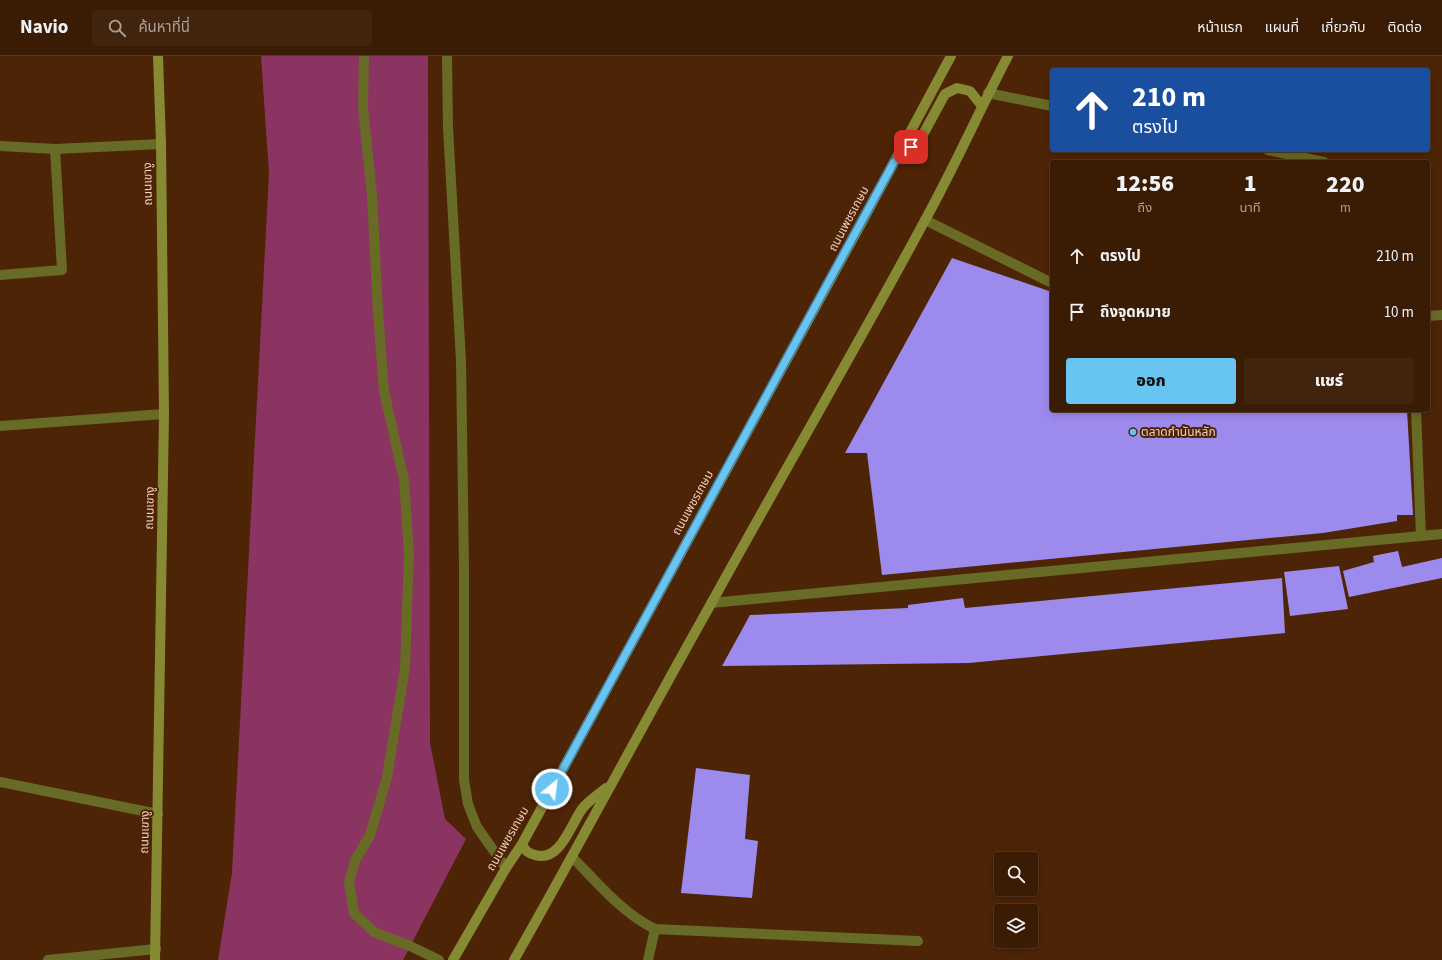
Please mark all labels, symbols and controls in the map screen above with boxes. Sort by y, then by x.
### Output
search box [92,10,372,46]
text: Navio [20,14,68,41]
icon: search [106,17,128,39]
text: ค้นหาที่นี่ [138,17,190,38]
text: หน้าแรก [1197,18,1243,38]
text: แผนที่ [1265,18,1299,38]
text: เกี่ยวกับ [1321,18,1366,38]
text: ติดต่อ [1388,18,1422,38]
text: 210 m [1132,77,1206,117]
icon: ahead [1066,84,1118,136]
text: ตรงไป [1132,115,1178,140]
pin [894,130,928,164]
icon: arrive [900,136,922,158]
street label: ถนนเขางู [139,162,157,206]
text: 12:56 [1115,166,1174,201]
text: 1 [1244,166,1257,201]
text: 220 [1326,167,1365,202]
street label: ถนนเพชรเกษม [825,183,873,255]
text: ถึง [1137,199,1152,217]
text: นาที [1240,199,1261,217]
text: m [1340,199,1351,217]
icon: ahead [1066,245,1088,267]
text: ตรงไป [1100,246,1141,267]
text: 210 m [1376,246,1414,267]
icon: arrive [1066,301,1088,323]
text: ถึงจุดหมาย [1100,302,1171,323]
text: 10 m [1384,302,1414,323]
button: ออก [1066,358,1236,404]
button: แชร์ [1244,358,1414,404]
place label: ตลาดกำนันหลัก [1141,424,1216,441]
marker: ตลาดกำนันหลัก [1128,427,1138,437]
street label: ถนนเพชรเกษม [668,467,718,539]
street label: ถนนเขางู [141,486,159,530]
position arrow [531,768,573,810]
street label: ถนนเพชรเกษม [483,804,533,874]
street label: ถนนเขางู [136,810,154,854]
map controls [994,852,1038,948]
button: search [994,852,1038,896]
button: layers [994,904,1038,948]

